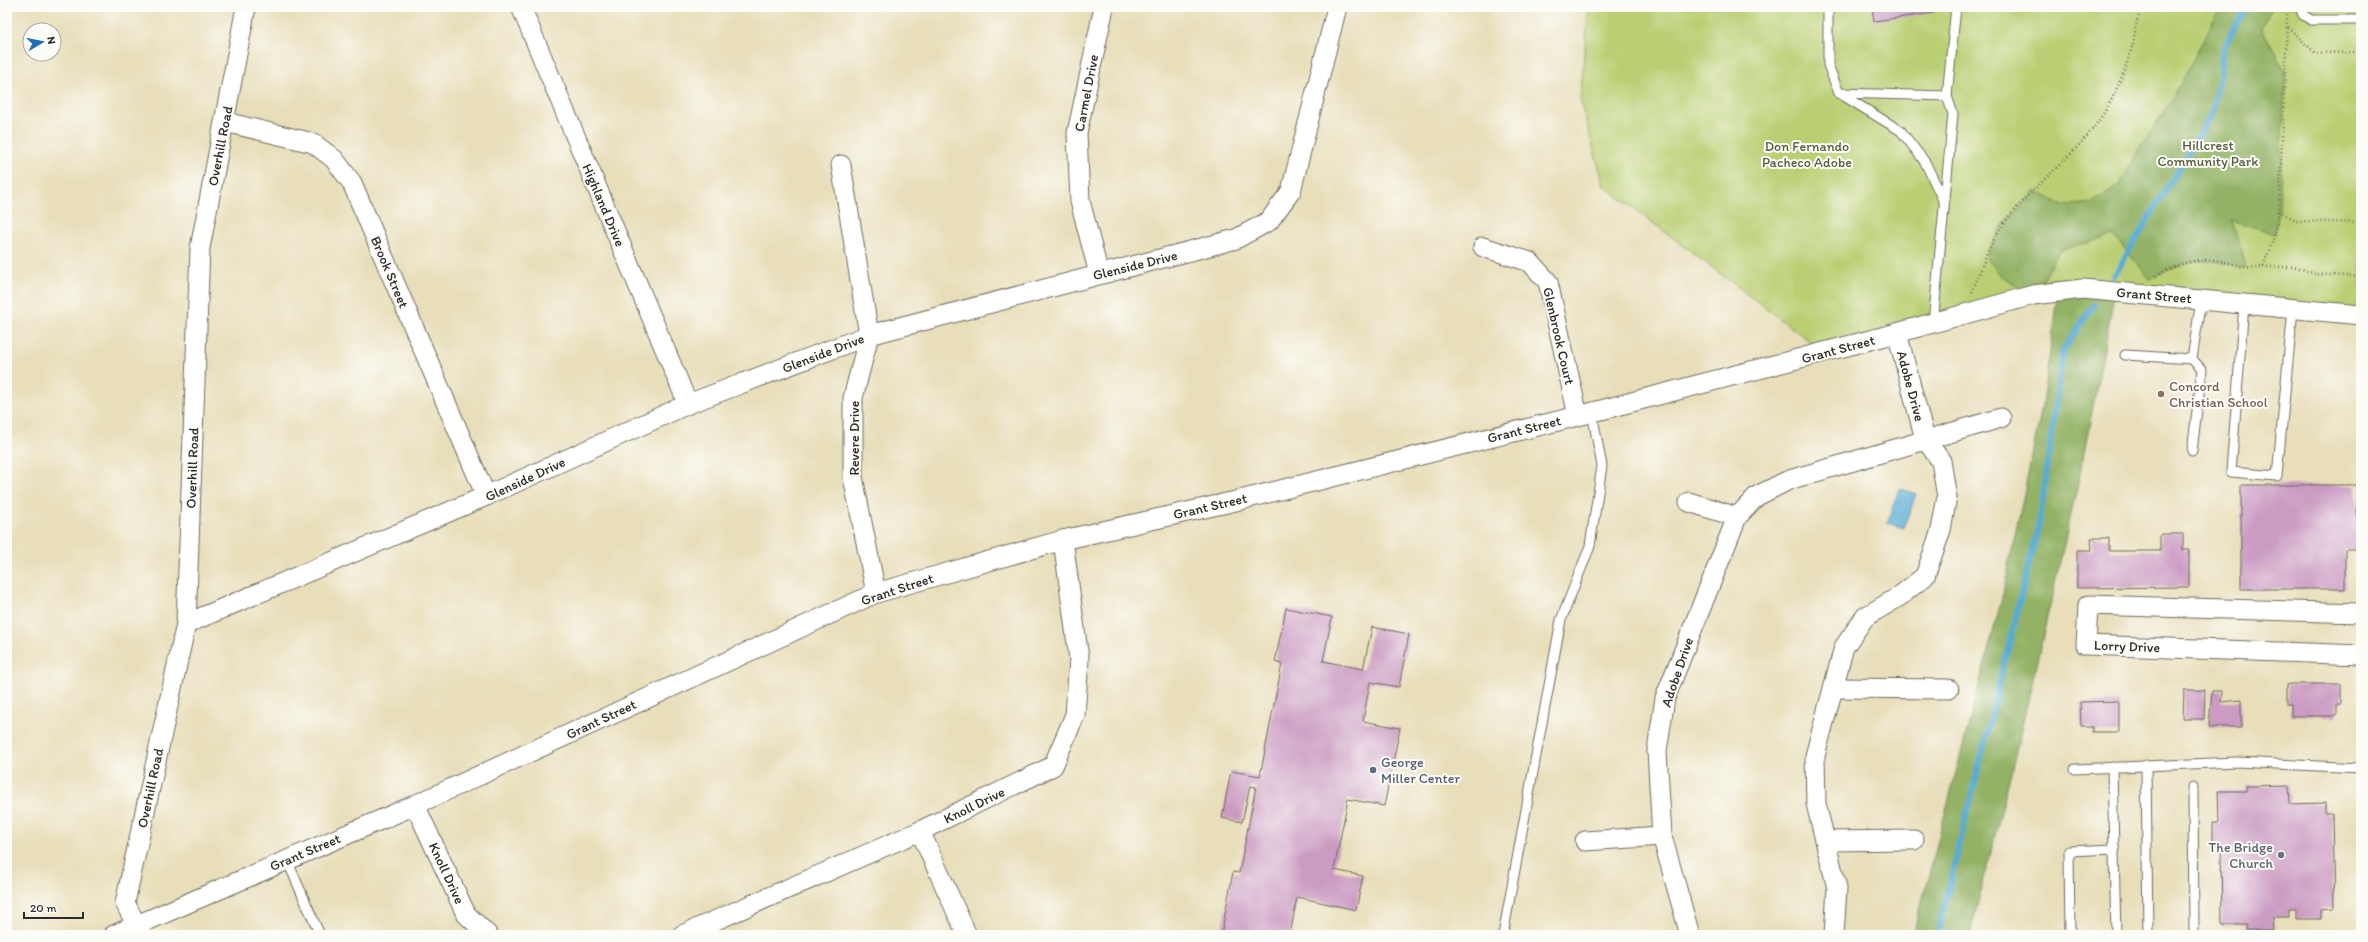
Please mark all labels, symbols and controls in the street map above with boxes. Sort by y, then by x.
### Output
north arrow [22,22,62,62]
text: N [44,36,58,45]
street label: Carmel Drive [1071,53,1102,133]
street label: Overhill Road [204,104,237,188]
park label: Hillcrest Community Park [2158,137,2259,170]
park label: Don Fernando Pacheco Adobe [1762,138,1852,171]
street label: Highland Drive [578,161,629,250]
street label: Brook Street [367,234,412,311]
street label: Glenside Drive [1091,247,1179,284]
street label: Grant Street [2116,284,2192,307]
street label: Glenbrook Court [1539,286,1578,387]
street label: Glenside Drive [780,330,867,377]
street label: Grant Street [1800,332,1877,367]
street label: Adobe Drive [1893,349,1928,424]
place label: Concord Christian School [2169,378,2268,411]
marker: Concord Christian School [2156,389,2166,399]
street label: Revere Drive [846,400,863,475]
street label: Grant Street [1485,412,1563,447]
street label: Overhill Road [183,427,202,509]
street label: Glenside Drive [482,453,568,505]
street label: Grant Street [1171,490,1249,523]
street label: Grant Street [859,570,936,609]
street label: Adobe Drive [1658,635,1697,709]
street label: Lorry Drive [2094,637,2161,656]
street label: Grant Street [563,696,639,743]
street label: Overhill Road [134,746,167,830]
place label: George Miller Center [1381,754,1460,787]
marker: George Miller Center [1368,765,1378,775]
street label: Knoll Drive [941,783,1008,828]
street label: Grant Street [267,830,343,875]
place label: The Bridge Church [2209,839,2273,872]
street label: Knoll Drive [425,840,468,907]
marker: The Bridge Church [2276,850,2286,860]
scale bar [24,894,83,920]
text: 20 m [30,901,57,915]

